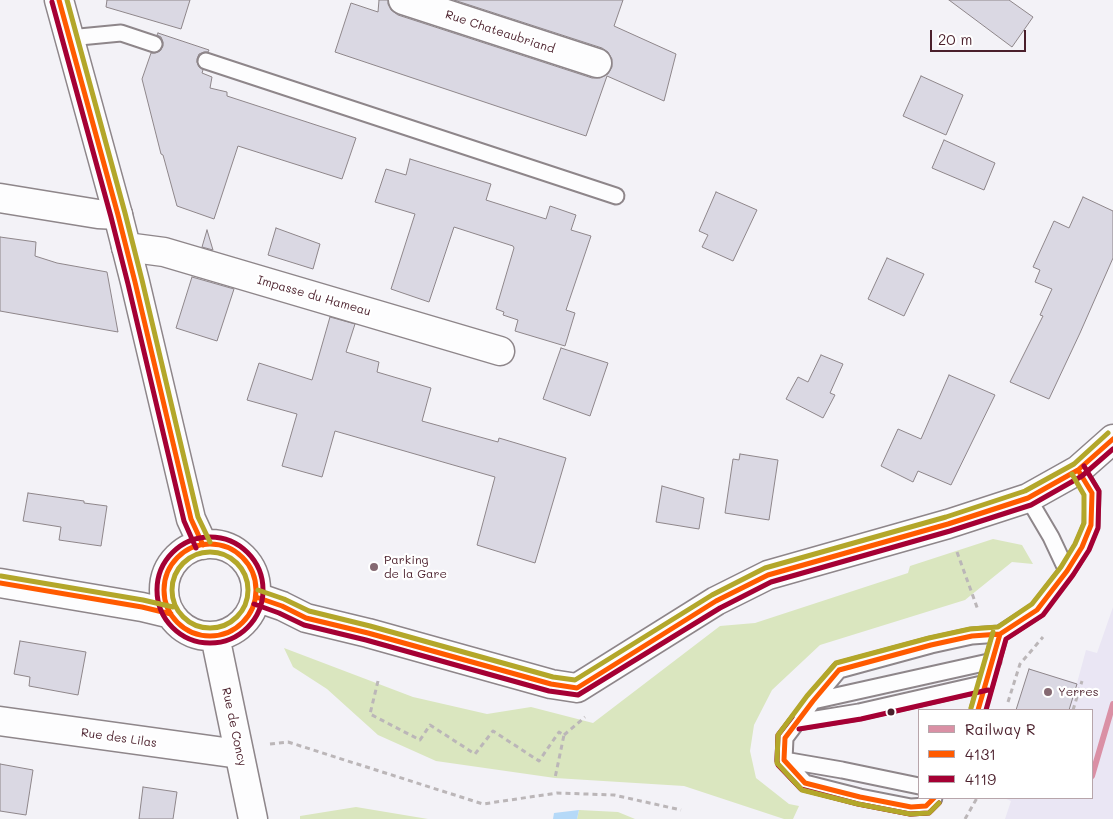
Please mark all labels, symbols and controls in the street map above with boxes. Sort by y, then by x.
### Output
street label: Rue Chateaubriand [443,8,557,56]
scale bar [933,20,1029,52]
text: 20 m [938,29,972,49]
street label: Impasse du Hameau [255,273,373,319]
place label: Parking de la Gare [384,553,447,581]
marker: Parking de la Gare [368,561,380,573]
place label: Yerres [1058,685,1099,699]
street label: Rue de Concy [219,686,249,768]
marker: Yerres [1042,686,1054,698]
unlabelled marker [886,707,896,717]
legend [918,709,1093,799]
text: Railway R [965,719,1036,739]
street label: Rue des Lilas [80,726,158,750]
text: 4131 [965,744,996,764]
text: 4119 [965,769,996,789]

